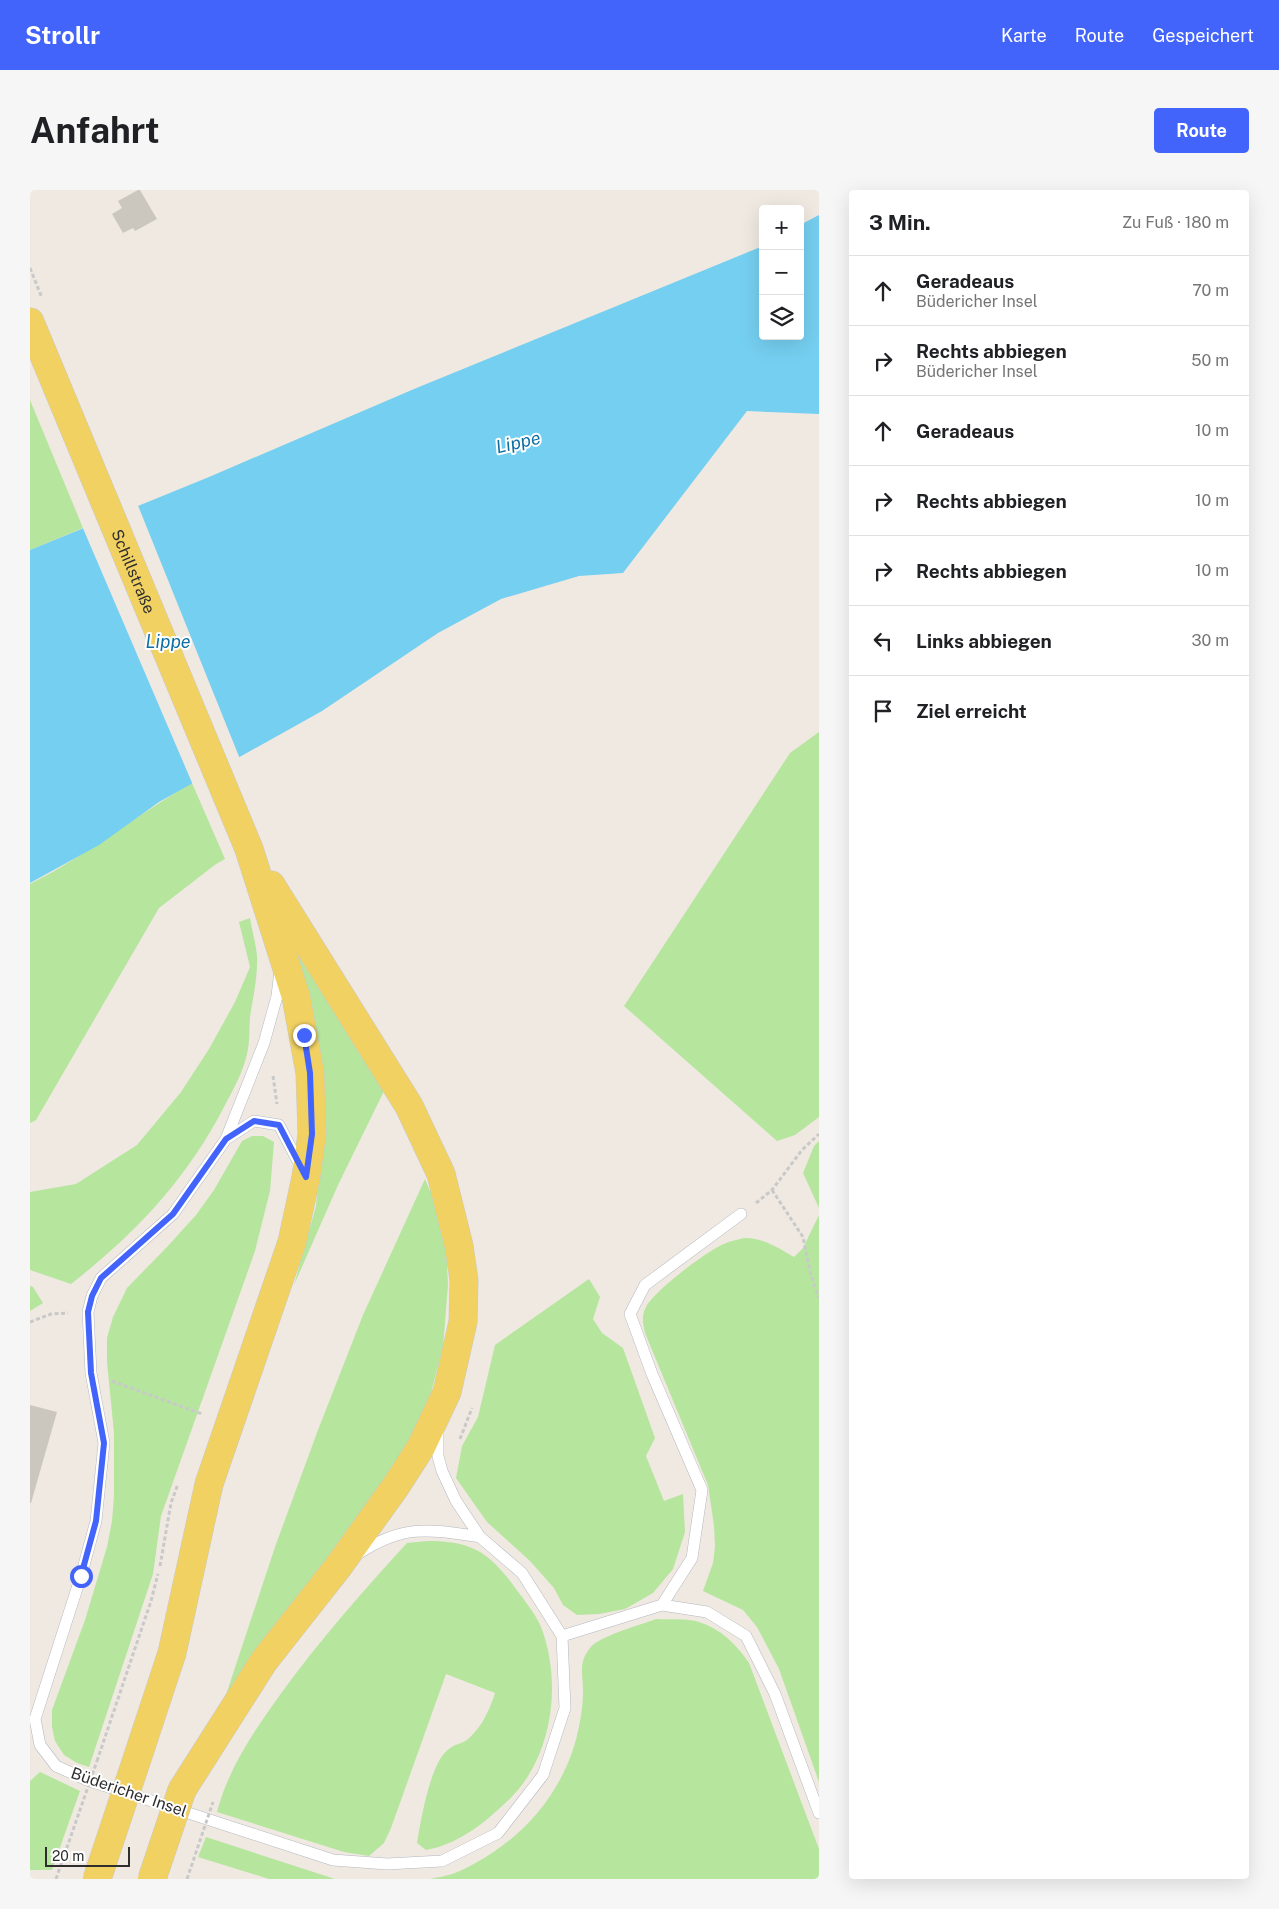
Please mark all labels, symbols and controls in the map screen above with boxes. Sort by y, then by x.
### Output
text: Strollr [25,21,100,49]
text: Karte [1001,25,1047,46]
text: Route [1075,25,1124,46]
text: Gespeichert [1152,25,1254,46]
button: Route [1154,108,1249,153]
text: Anfahrt [30,110,160,151]
map controls [759,205,804,340]
button: + [759,205,804,250]
text: 3 Min. [869,210,931,235]
text: Zu Fuß · 180 m [1122,213,1229,232]
button: − [759,250,804,295]
text: Geradeaus [916,270,1014,292]
icon: ahead [869,277,897,305]
text: 70 m [1192,281,1229,300]
text: Büdericher Insel [916,292,1038,311]
button: layers [759,295,804,340]
text: Rechts abbiegen [916,340,1067,362]
icon: right [869,347,897,375]
text: 50 m [1191,351,1229,370]
text: Büdericher Insel [916,362,1038,381]
icon: ahead [869,417,897,445]
text: Geradeaus [916,420,1014,442]
text: 10 m [1195,421,1229,440]
water label: Lippe [494,427,543,457]
icon: right [869,487,897,515]
text: Rechts abbiegen [916,490,1067,512]
text: 10 m [1195,491,1229,510]
street label: Schillstraße [108,526,160,616]
icon: right [869,557,897,585]
text: Rechts abbiegen [916,560,1067,582]
text: 10 m [1195,561,1229,580]
icon: left [869,627,897,655]
text: Links abbiegen [916,630,1052,652]
water label: Lippe [145,631,191,652]
text: 30 m [1192,631,1229,650]
icon: arrive [869,697,897,725]
text: Ziel erreicht [916,700,1027,722]
route end [293,1024,316,1047]
route start [70,1565,93,1588]
street label: Büdericher Insel [68,1763,190,1821]
scale bar [45,1844,130,1867]
text: 20 m [52,1848,84,1864]

